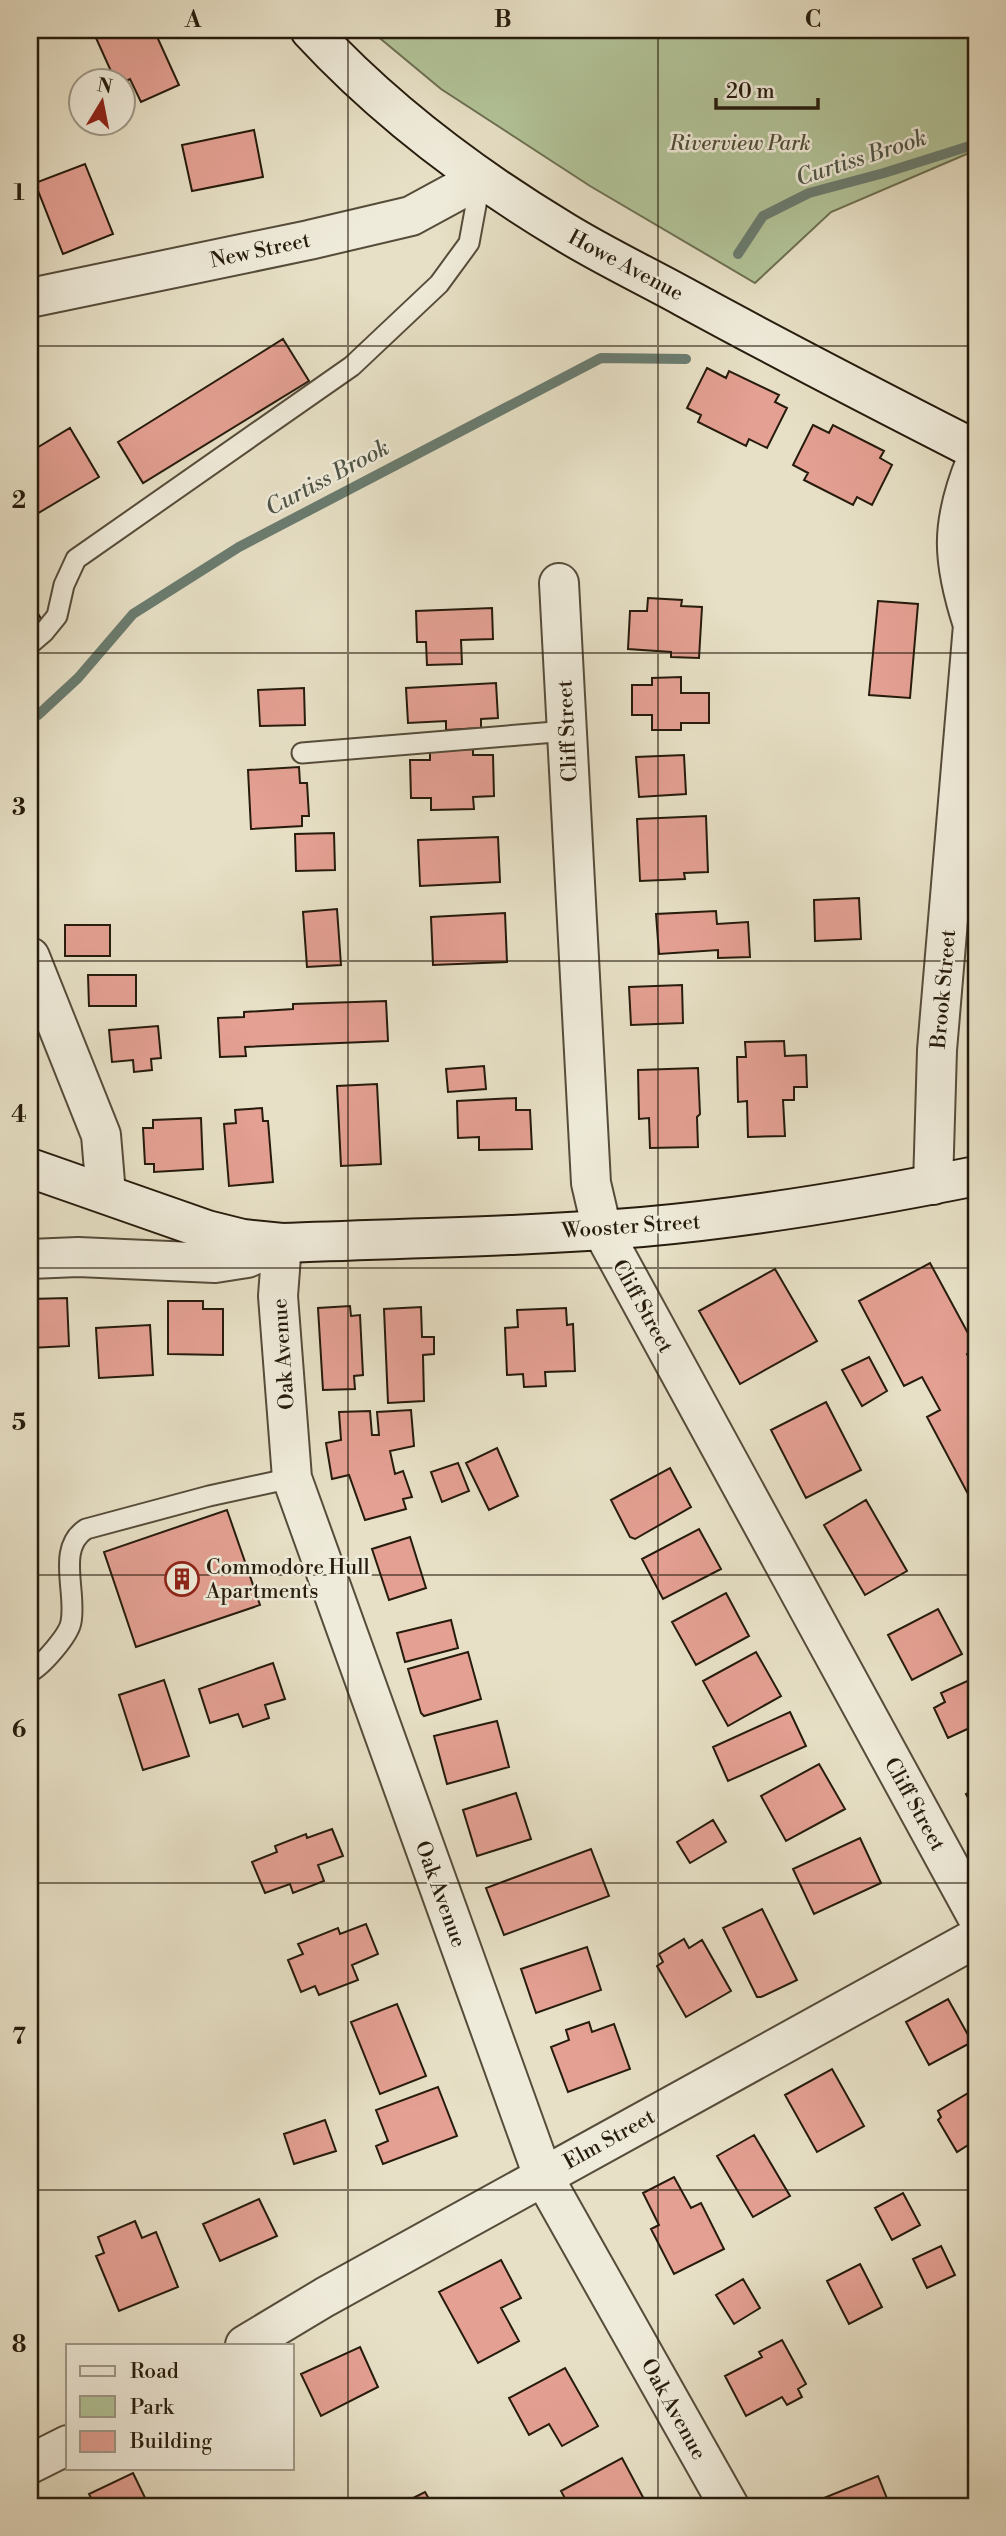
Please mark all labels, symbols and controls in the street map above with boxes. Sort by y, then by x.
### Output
text: A [184,6,202,34]
text: B [494,6,512,34]
text: C [805,6,821,34]
north arrow [66,66,136,136]
scale bar [716,66,817,110]
text: N [95,73,114,99]
text: 20 m [726,79,775,105]
water label: Curtiss Brook [792,124,930,192]
park label: Riverview Park [669,131,811,157]
text: 1 [13,179,25,207]
street label: Howe Avenue [563,225,688,307]
street label: New Street [208,228,313,274]
water label: Curtiss Brook [261,434,394,522]
text: 2 [12,487,26,515]
street label: Cliff Street [552,679,584,783]
text: 3 [12,794,26,822]
street label: Brook Street [926,928,962,1051]
text: 4 [11,1101,27,1129]
street label: Wooster Street [560,1209,702,1245]
street label: Cliff Street [606,1255,679,1358]
street label: Oak Avenue [267,1297,301,1410]
text: 5 [12,1409,26,1437]
place label: Commodore Hull Apartments [205,1555,370,1605]
building icon: Commodore Hull Apartments [163,1560,201,1598]
text: 6 [12,1716,26,1744]
street label: Cliff Street [878,1753,951,1856]
street label: Oak Avenue [409,1837,471,1951]
text: 7 [12,2023,26,2051]
street label: Elm Street [559,2104,660,2176]
text: 8 [12,2331,26,2359]
legend [66,2344,294,2470]
street label: Oak Avenue [635,2354,712,2465]
text: Road [130,2359,179,2385]
text: Park [130,2395,175,2421]
text: Building [129,2429,212,2455]

